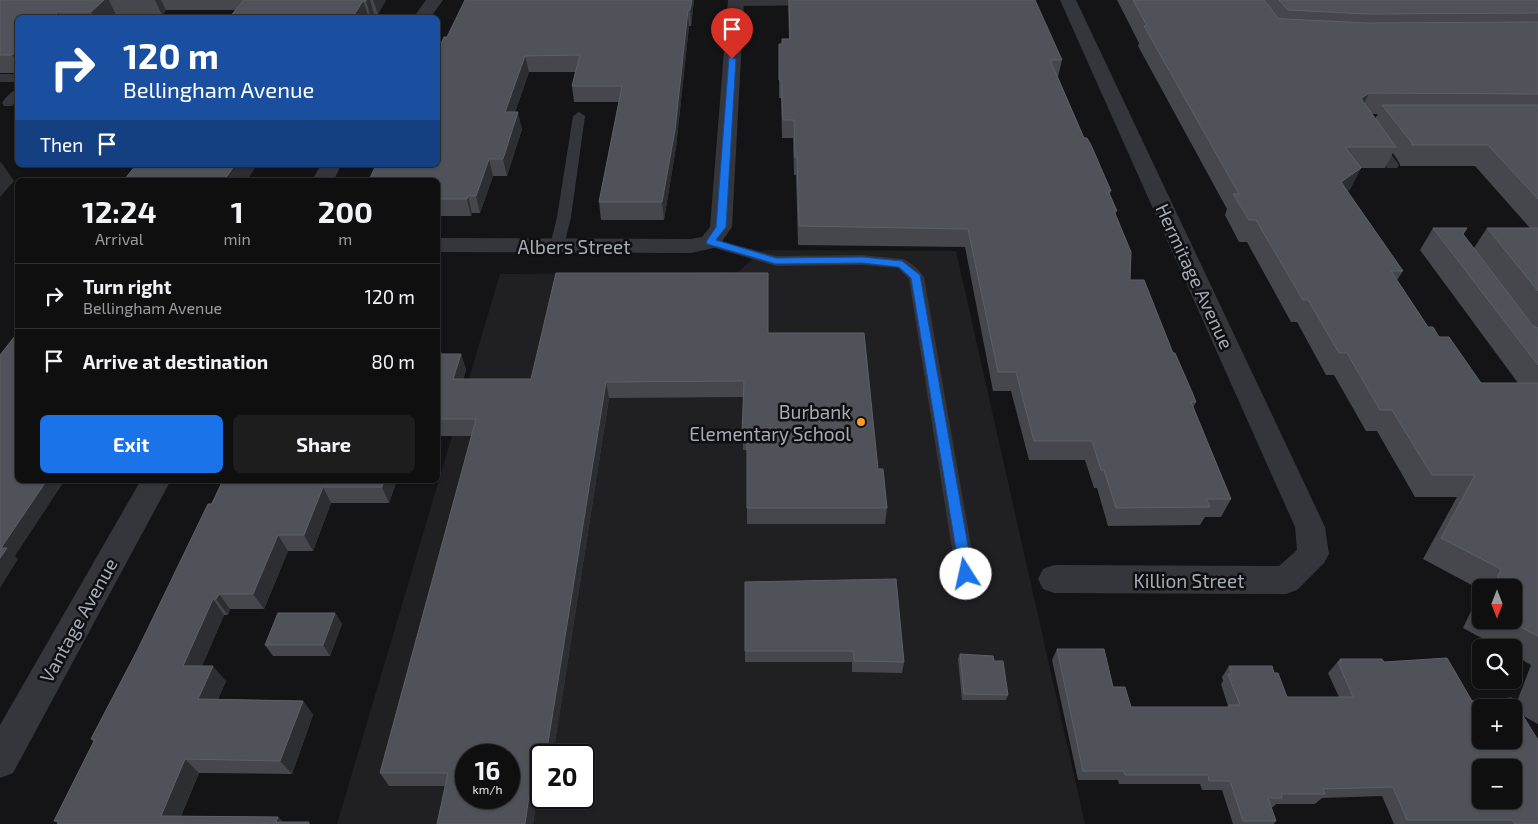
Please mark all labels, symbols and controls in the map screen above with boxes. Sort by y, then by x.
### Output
pin [711,8,753,59]
icon: arrive [718,15,746,43]
text: 120 m [123,34,219,76]
icon: right [40,35,105,100]
text: Bellingham Avenue [123,76,314,102]
icon: arrive [93,130,121,158]
text: Then [40,133,83,156]
text: 12:24 [82,193,157,229]
text: 1 [231,193,244,229]
text: 200 [318,193,373,229]
street label: Hermitage Avenue [1151,200,1239,352]
text: Arrival [95,229,144,248]
text: min [224,229,251,248]
text: m [338,229,352,248]
street label: Albers Street [518,235,630,258]
text: Turn right [83,275,171,298]
icon: right [40,282,68,310]
text: 120 m [364,285,415,308]
text: Bellingham Avenue [83,298,222,317]
icon: arrive [40,347,68,375]
text: Arrive at destination [83,350,268,373]
text: 80 m [371,350,415,373]
place label: Burbank Elementary School [689,400,851,445]
button: Exit [40,415,223,473]
button: Share [233,415,415,473]
marker: Burbank Elementary School [855,416,867,428]
position arrow [939,547,991,599]
street label: Vantage Avenue [34,554,122,686]
street label: Killion Street [1134,569,1244,592]
north arrow [1472,579,1522,629]
map controls [1472,579,1522,809]
button: search [1472,639,1522,689]
button: + [1472,699,1522,749]
speed limit sign: 20 [530,744,595,809]
text: 16 [475,755,500,785]
button: − [1472,759,1522,809]
text: km/h [473,782,502,796]

